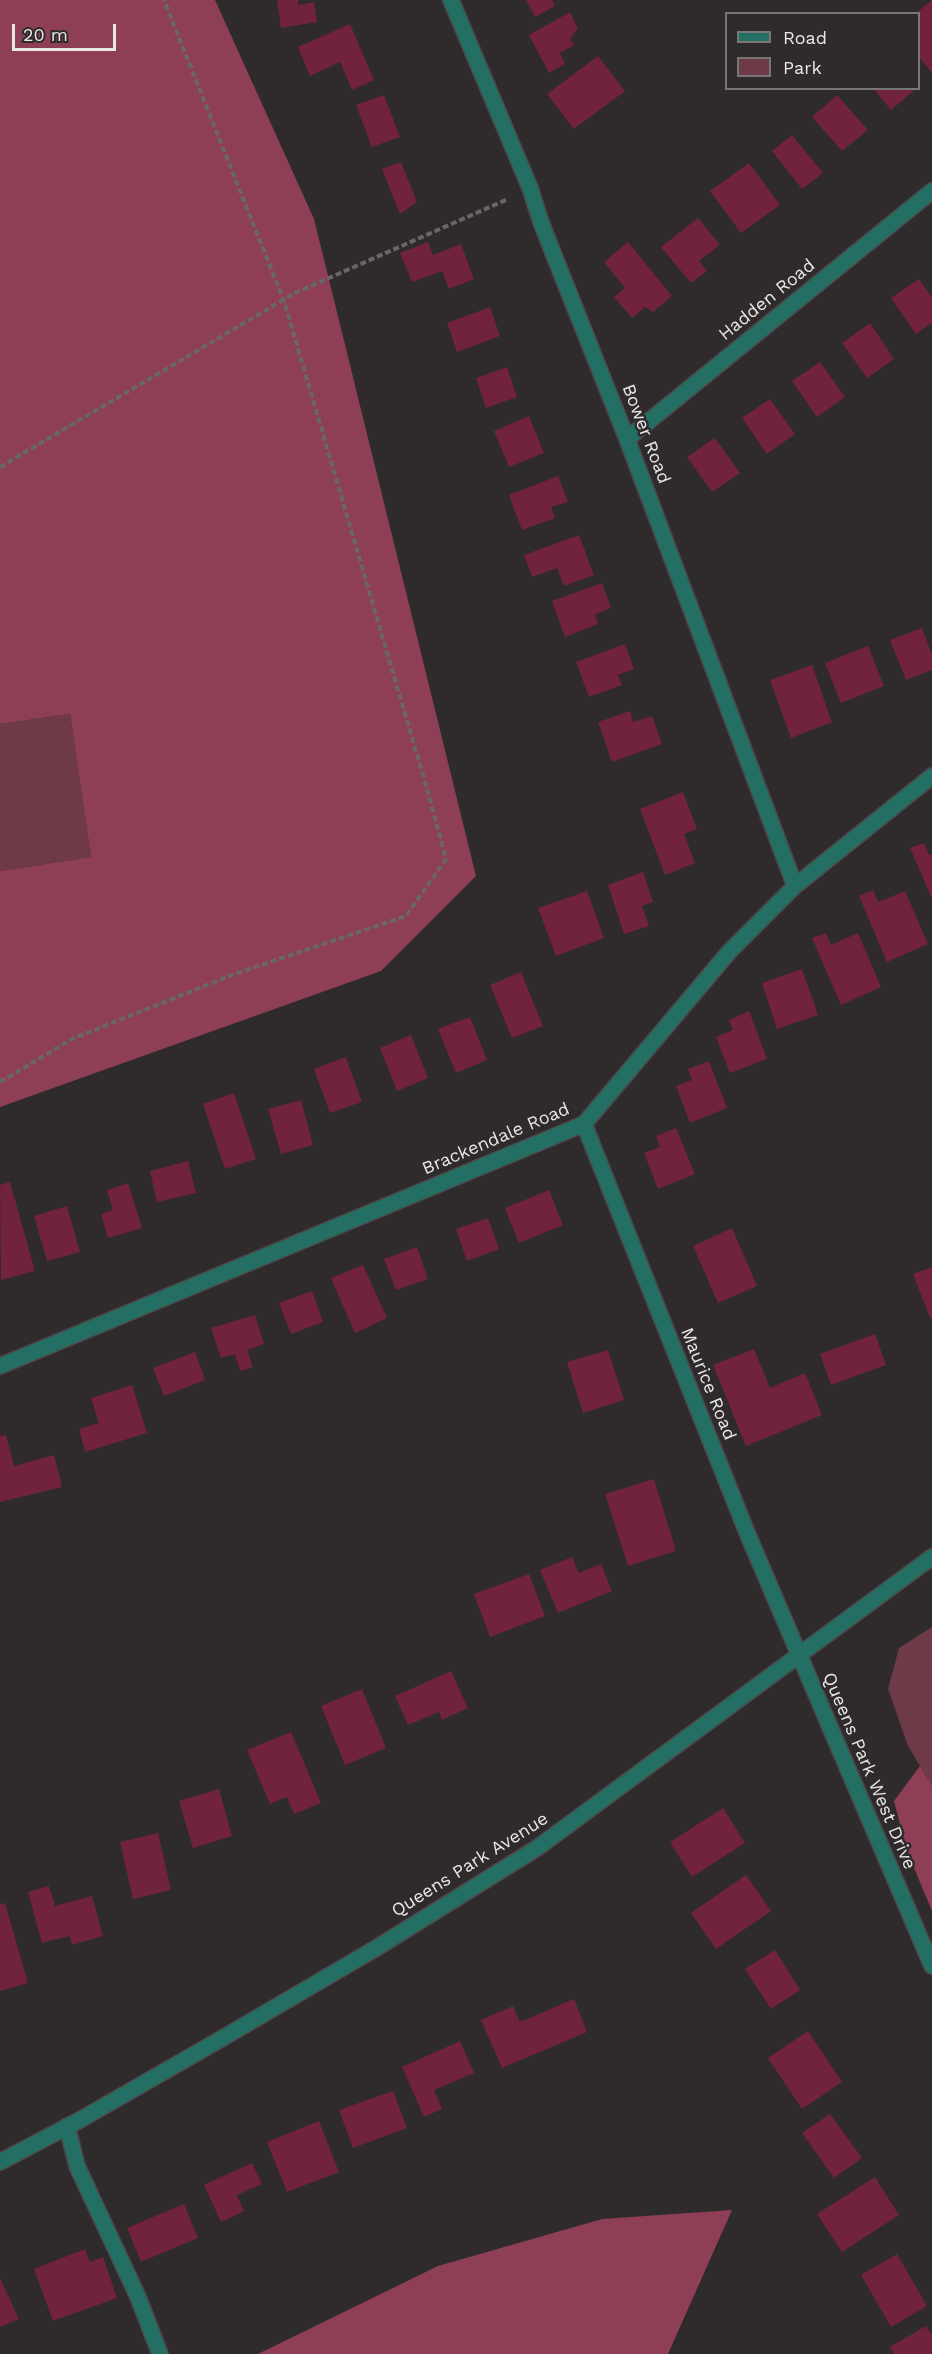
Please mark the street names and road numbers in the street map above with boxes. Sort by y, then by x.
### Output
street label: Hadden Road [715,255,819,345]
street label: Bower Road [617,381,675,487]
street label: Brackendale Road [419,1098,573,1180]
street label: Maurice Road [676,1325,740,1443]
street label: Queens Park West Drive [818,1669,920,1873]
street label: Queens Park Avenue [388,1808,552,1922]

